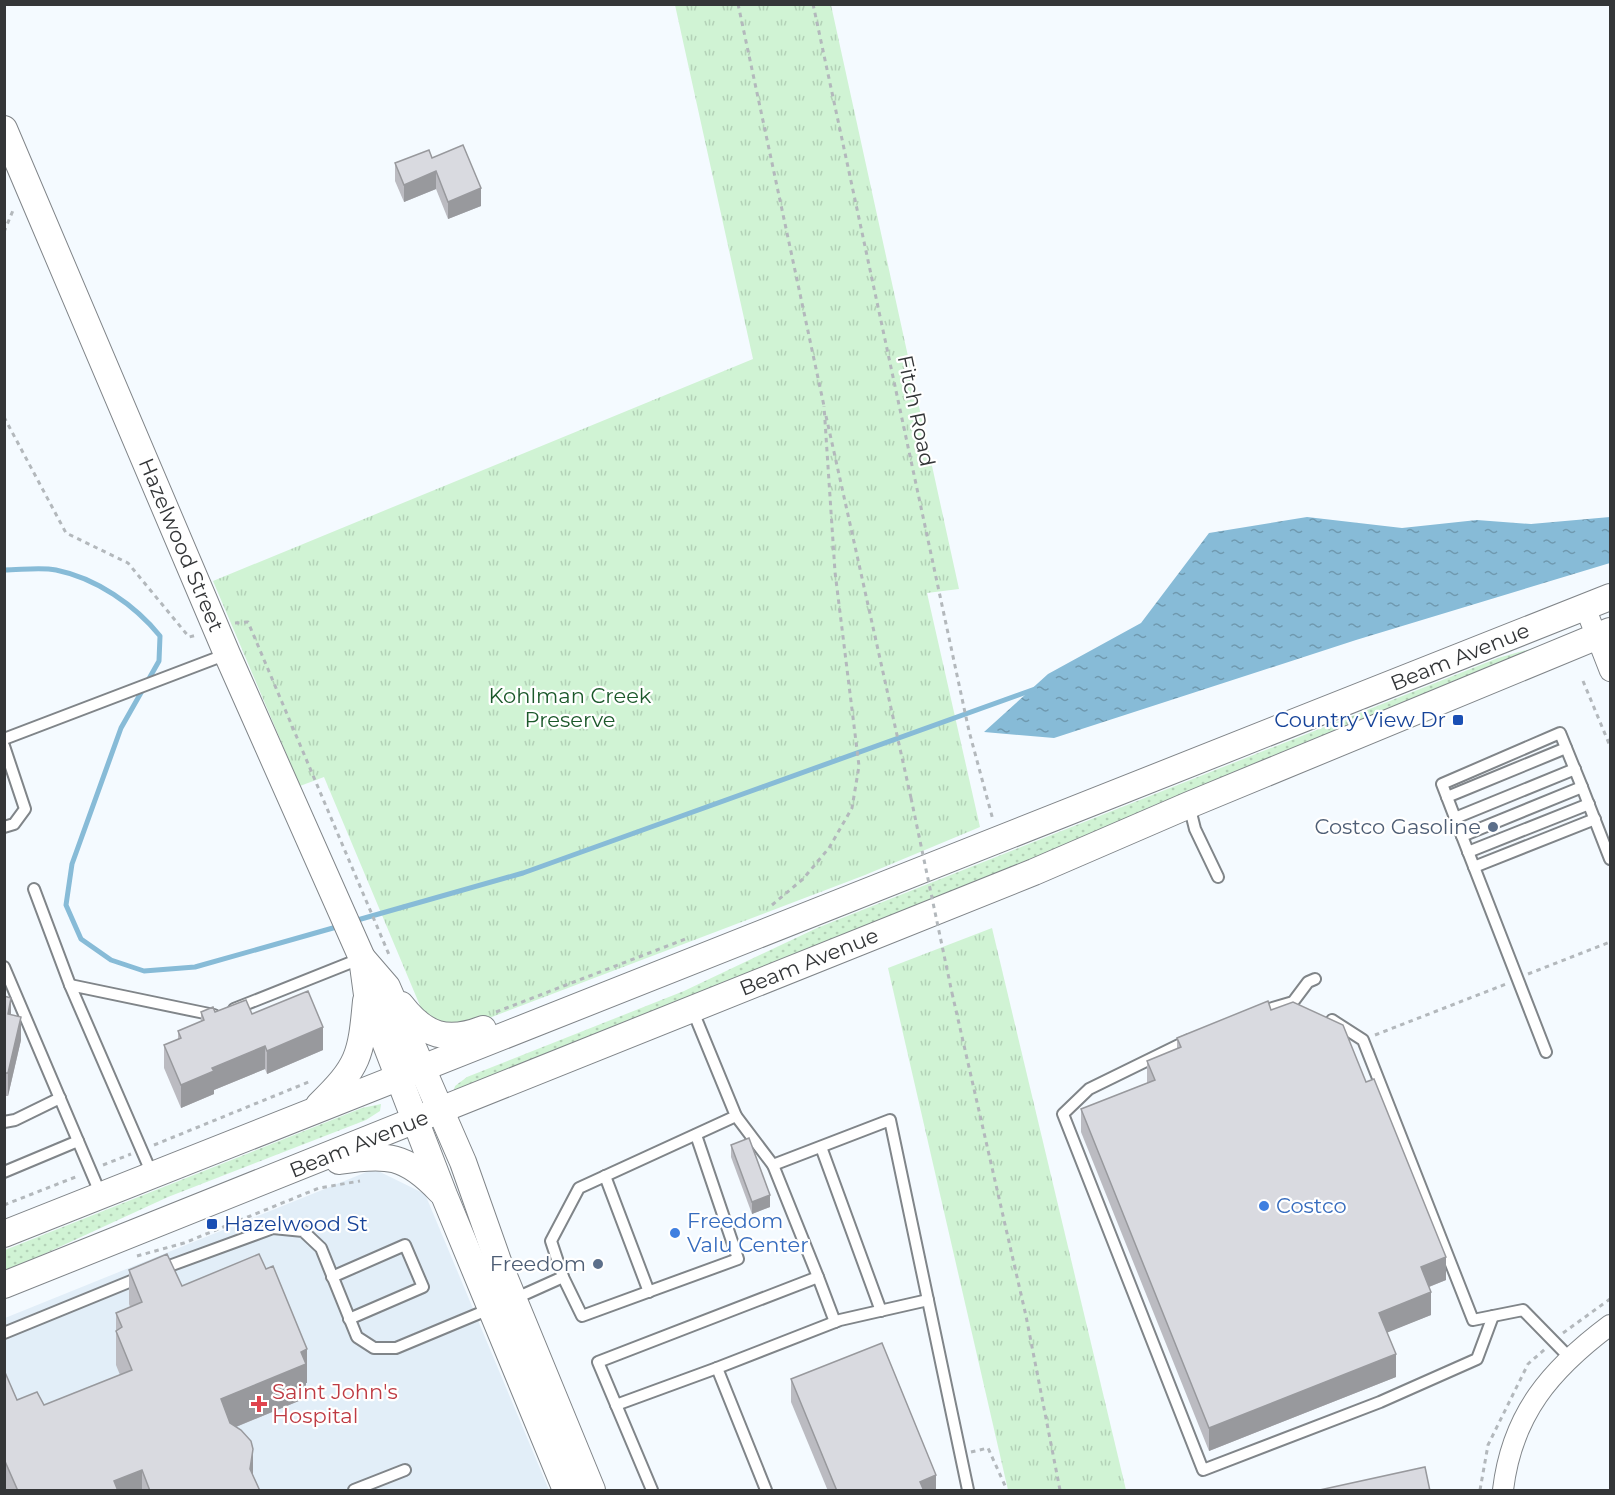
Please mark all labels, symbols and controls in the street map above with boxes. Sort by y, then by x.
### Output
street label: Fitch Road [892,353,940,469]
street label: Hazelwood Street [134,454,229,635]
street label: Beam Avenue [1387,617,1533,696]
park label: Kohlman Creek Preserve [489,683,652,732]
place label: Country View Dr [1274,707,1446,732]
marker: Country View Dr [1451,713,1465,727]
place label: Costco Gasoline [1315,814,1481,839]
marker: Costco Gasoline [1486,820,1500,834]
street label: Beam Avenue [736,922,882,1001]
street label: Beam Avenue [286,1104,432,1183]
place label: Costco [1276,1193,1347,1218]
marker: Costco [1257,1199,1271,1213]
place label: Freedom Valu Center [687,1208,809,1257]
place label: Hazelwood St [224,1211,368,1236]
marker: Hazelwood St [205,1217,219,1231]
marker: Freedom Valu Center [668,1226,682,1240]
place label: Freedom [490,1251,586,1276]
marker: Freedom [591,1257,605,1271]
place label: Saint John's Hospital [272,1379,398,1428]
marker: Saint John's Hospital [250,1395,268,1413]

